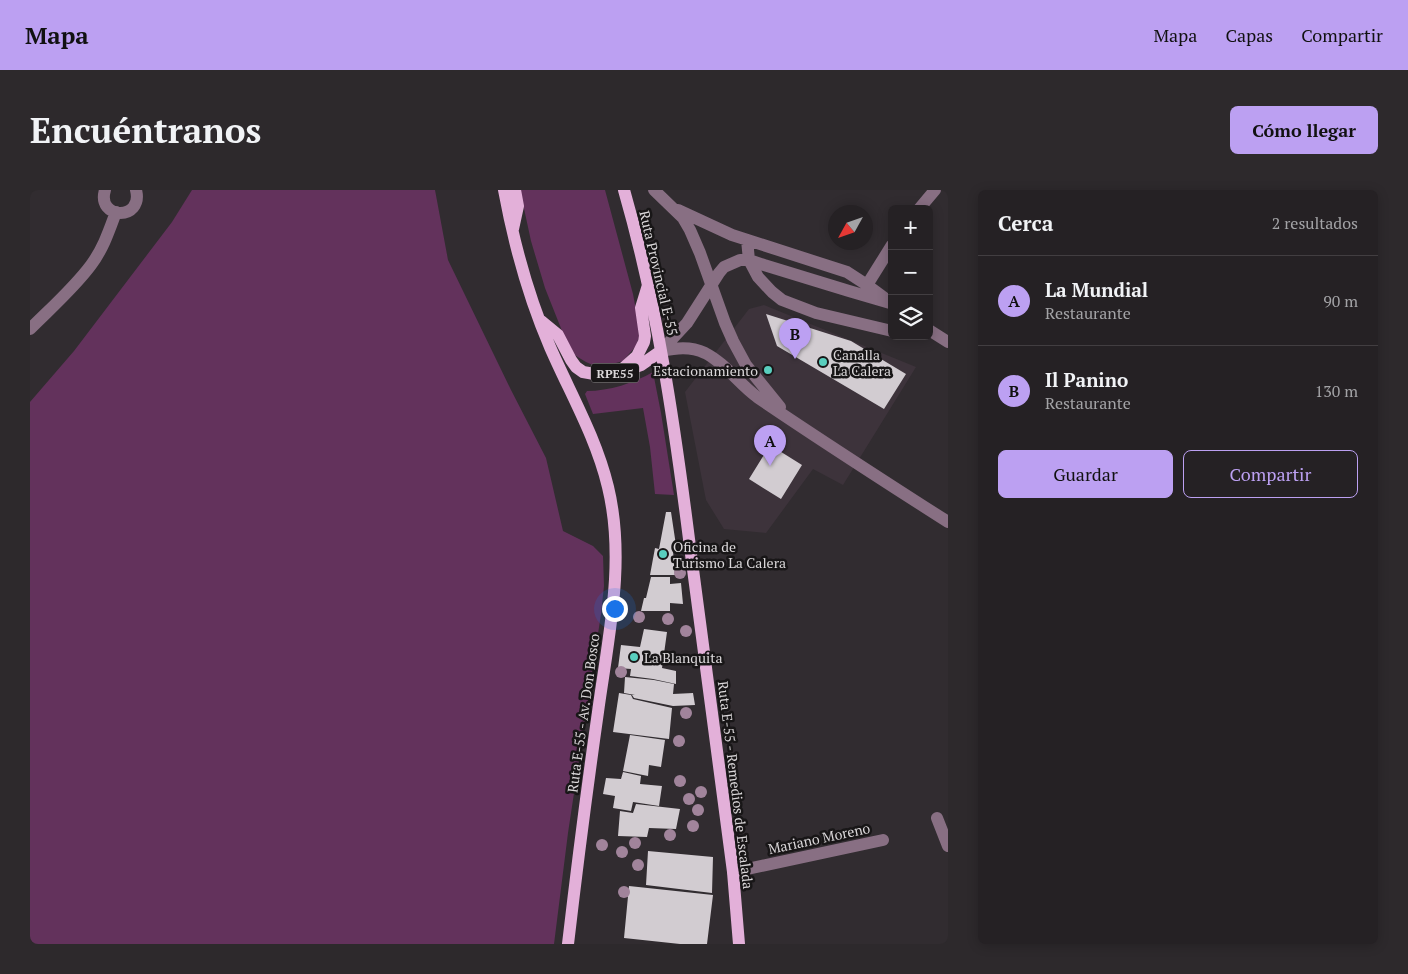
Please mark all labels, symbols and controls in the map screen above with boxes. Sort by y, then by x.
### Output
text: Mapa [25,19,89,51]
text: Mapa [1153,23,1197,47]
text: Capas [1225,23,1273,47]
text: Compartir [1301,23,1383,47]
button: Cómo llegar [1230,106,1378,154]
text: Encuéntranos [30,107,261,153]
north arrow [828,205,873,250]
map controls [888,205,933,340]
button: + [888,205,933,250]
street label: Ruta Provincial E-55 [635,209,683,337]
text: Cerca [998,209,1053,237]
text: 2 resultados [1272,212,1358,234]
button: − [888,250,933,295]
text: La Mundial [1045,277,1148,302]
text: A [1008,290,1020,312]
text: 90 m [1323,290,1358,312]
button: layers [888,295,933,340]
text: Restaurante [1045,302,1131,324]
pin: B [779,318,811,359]
place label: Canalla La Calera [833,345,891,380]
marker: Canalla La Calera [817,356,829,368]
place label: Estacionamiento [653,361,758,380]
road number: RPE55 [591,364,639,382]
marker: Estacionamiento [762,364,774,376]
text: Il Panino [1045,367,1128,392]
text: B [1009,380,1019,402]
text: 130 m [1315,380,1358,402]
text: Restaurante [1045,392,1131,414]
pin: A [754,425,786,466]
button: Guardar [998,450,1173,498]
button: Compartir [1183,450,1358,498]
place label: Oficina de Turismo La Calera [673,537,786,572]
marker: Oficina de Turismo La Calera [657,548,669,560]
your location [602,596,628,622]
street label: Ruta E-55 - Av. Don Bosco [562,632,604,794]
place label: La Blanquita [644,648,723,667]
marker: La Blanquita [628,651,640,663]
street label: Ruta E-55 - Remedios de Escalada [714,680,758,890]
street label: Mariano Moreno [766,818,872,858]

